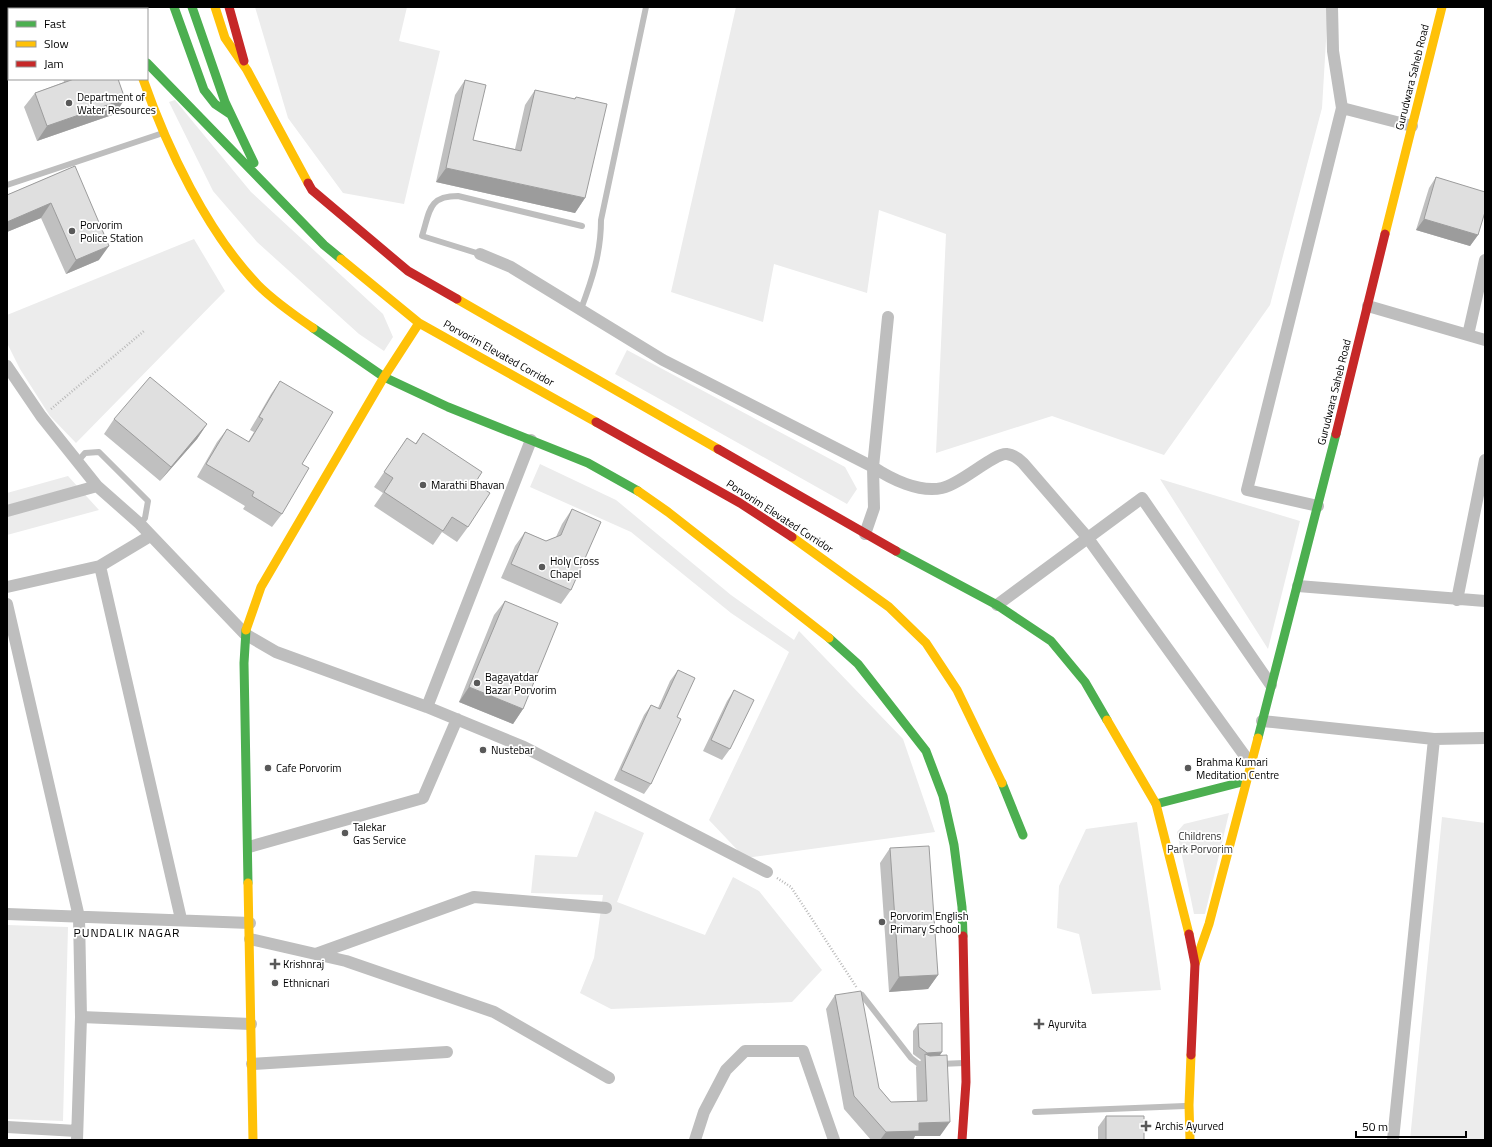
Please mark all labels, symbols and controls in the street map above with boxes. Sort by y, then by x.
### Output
legend [8,8,148,80]
text: Fast [44,14,67,33]
street label: Gurudwara Saheb Road [1391,22,1433,132]
text: Slow [44,34,69,53]
text: Jam [44,54,64,73]
place label: Department of Water Resources [77,89,156,118]
marker: Department of Water Resources [64,98,74,108]
place label: Porvorim Police Station [80,217,143,246]
marker: Porvorim Police Station [67,226,77,236]
street label: Porvorim Elevated Corridor [441,316,557,390]
street label: Gurudwara Saheb Road [1313,337,1355,447]
street label: Porvorim Elevated Corridor [723,475,837,557]
place label: Marathi Bhavan [431,477,505,493]
marker: Marathi Bhavan [418,480,428,490]
place label: Holy Cross Chapel [550,553,599,582]
marker: Holy Cross Chapel [537,562,547,572]
place label: Bagayatdar Bazar Porvorim [485,669,557,698]
marker: Bagayatdar Bazar Porvorim [472,678,482,688]
place label: Nustebar [491,742,534,758]
marker: Nustebar [478,745,488,755]
place label: Brahma Kumari Meditation Centre [1196,754,1280,783]
place label: Cafe Porvorim [276,760,342,776]
marker: Cafe Porvorim [263,763,273,773]
marker: Brahma Kumari Meditation Centre [1183,763,1193,773]
place label: Talekar Gas Service [353,819,407,848]
marker: Talekar Gas Service [340,828,350,838]
park label: Childrens Park Porvorim [1167,828,1233,857]
place label: Porvorim English Primary School [890,908,969,937]
marker: Porvorim English Primary School [877,917,887,927]
district label: PUNDALIK NAGAR [74,923,180,942]
place label: Krishnraj [283,956,324,972]
marker: Krishnraj [270,959,280,969]
place label: Ethnicnari [283,975,330,991]
marker: Ethnicnari [270,978,280,988]
place label: Ayurvita [1048,1016,1087,1032]
marker: Ayurvita [1033,1018,1045,1030]
scale bar [1356,1113,1466,1139]
text: 50 m [1362,1117,1388,1136]
place label: Archis Ayurved [1155,1118,1224,1134]
marker: Archis Ayurved [1140,1120,1152,1132]

